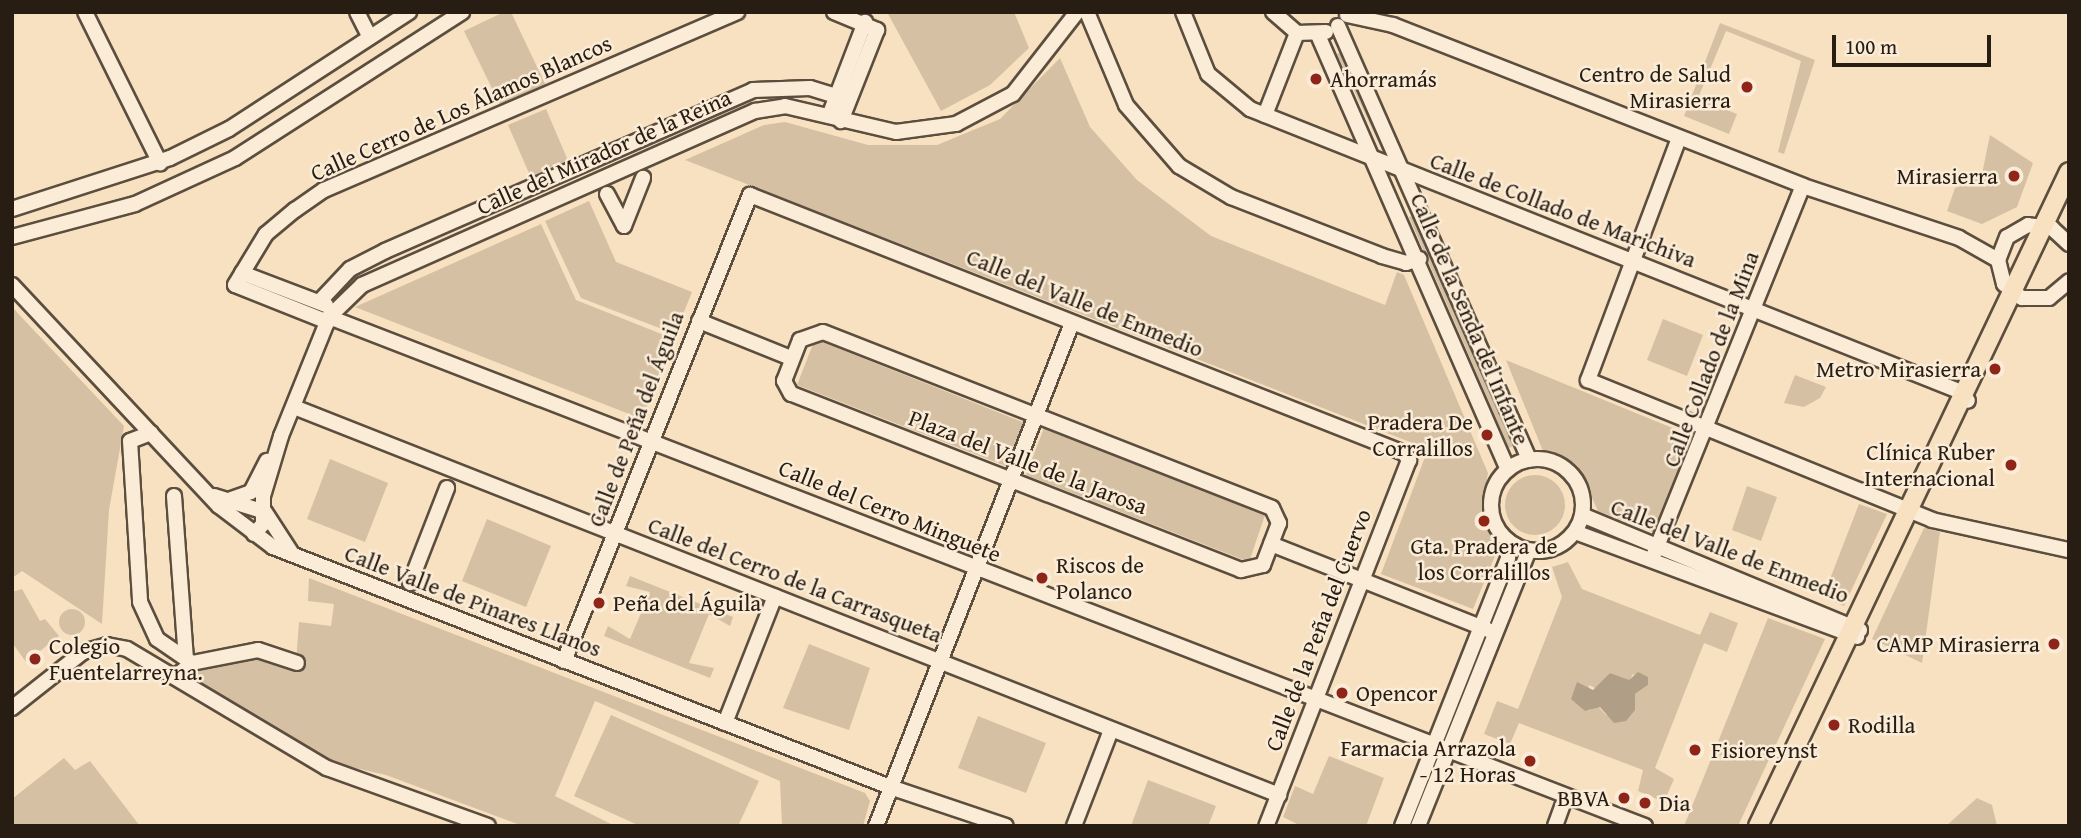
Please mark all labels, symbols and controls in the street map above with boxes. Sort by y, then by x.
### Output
scale bar [1836,21,1995,65]
street label: Calle Cerro de Los Álamos Blancos [306,29,616,187]
text: 100 m [1845,31,1897,62]
place label: Centro de Salud Mirasierra [1579,60,1731,114]
place label: Ahorramás [1330,65,1437,93]
marker: Ahorramás [1308,71,1324,87]
marker: Centro de Salud Mirasierra [1737,77,1757,97]
street label: Calle del Mirador de la Reina [473,83,735,221]
street label: Calle de Collado de Marichiva [1426,147,1700,273]
place label: Mirasierra [1897,162,1998,190]
marker: Mirasierra [2004,166,2024,186]
street label: Calle de la Senda del Infante [1404,189,1536,449]
street label: Calle del Valle de Enmedio [963,243,1207,363]
street label: Calle Collado de la Mina [1657,247,1765,471]
street label: Calle de Peña del Águila [582,307,690,531]
place label: Metro Mirasierra [1816,355,1981,383]
marker: Metro Mirasierra [1987,361,2003,377]
street label: Plaza del Valle de la Jarosa [905,404,1151,520]
place label: Pradera De Corralillos [1367,408,1473,462]
marker: Pradera De Corralillos [1479,427,1495,443]
place label: Clínica Ruber Internacional [1864,438,1995,492]
street label: Calle del Cerro Minguete [775,454,1005,568]
marker: Clínica Ruber Internacional [2001,455,2021,475]
street label: Calle del Valle de Enmedio [1607,493,1853,609]
street label: Calle de la Peña del Cuervo [1259,505,1377,755]
street label: Calle del Cerro de la Carrasqueta [644,511,946,649]
marker: Gta. Pradera de los Corralillos [1476,513,1492,529]
place label: Gta. Pradera de los Corralillos [1410,532,1558,586]
street label: Calle Valle de Pinares Llanos [341,539,605,663]
place label: Riscos de Polanco [1056,551,1144,605]
marker: Riscos de Polanco [1034,570,1050,586]
place label: Peña del Águila [613,589,761,617]
marker: Peña del Águila [591,595,607,611]
place label: CAMP Mirasierra [1877,630,2040,658]
place label: Colegio Fuentelarreyna. [49,632,203,686]
marker: CAMP Mirasierra [2046,636,2062,652]
marker: Colegio Fuentelarreyna. [27,651,43,667]
place label: Opencor [1356,679,1437,707]
marker: Opencor [1334,685,1350,701]
place label: Rodilla [1848,711,1915,739]
marker: Rodilla [1826,717,1842,733]
place label: Farmacia Arrazola - 12 Horas [1340,734,1516,788]
place label: Fisioreynst [1711,736,1818,764]
marker: Fisioreynst [1685,740,1705,760]
marker: Farmacia Arrazola - 12 Horas [1522,753,1538,769]
place label: BBVA [1557,784,1610,812]
place label: Dia [1659,789,1690,817]
marker: BBVA [1616,790,1632,806]
marker: Dia [1637,795,1653,811]

